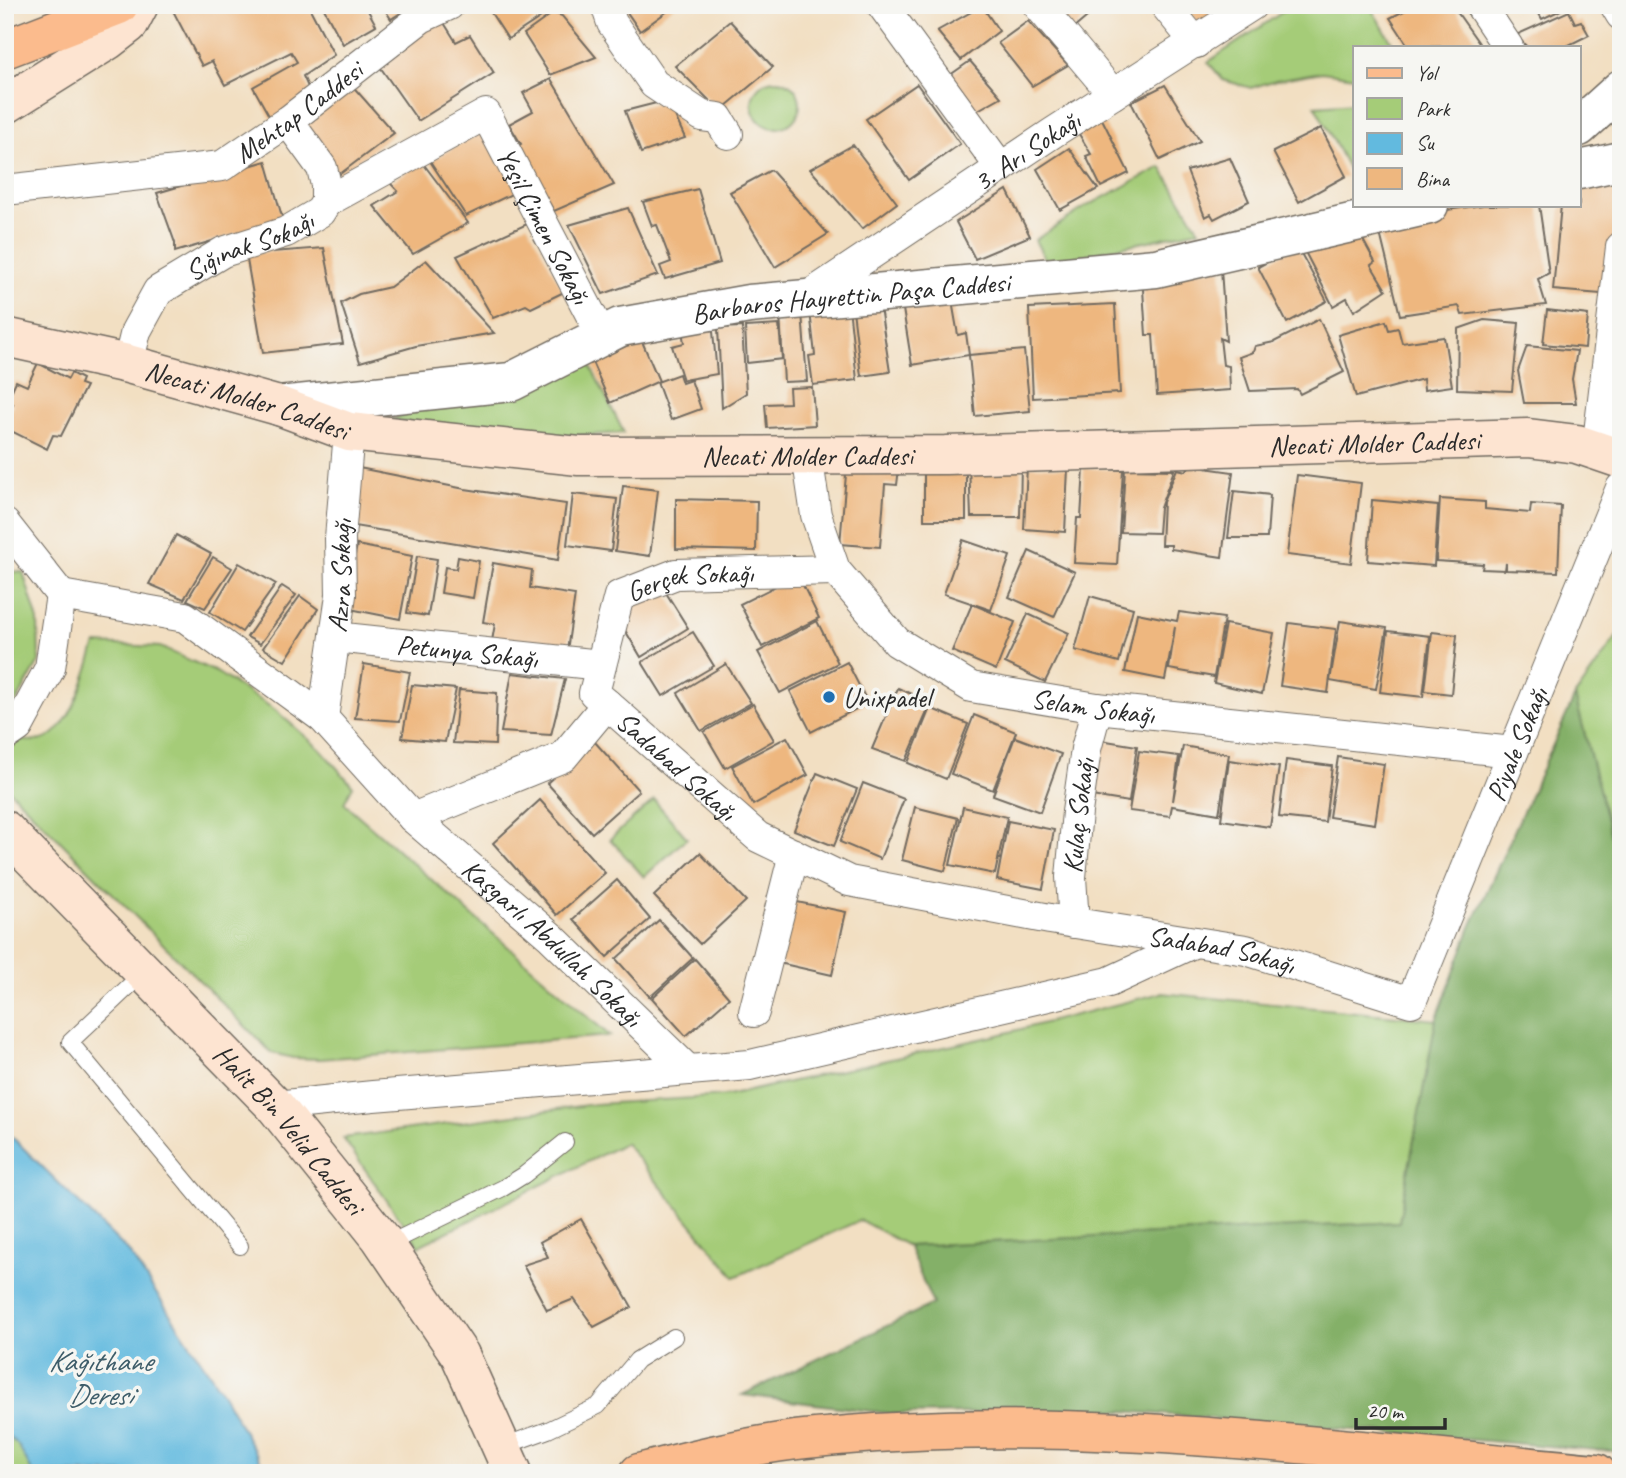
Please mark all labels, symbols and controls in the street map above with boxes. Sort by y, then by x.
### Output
legend [1353,46,1580,206]
street label: Mehtap Caddesi [227,50,372,170]
text: Yol [1416,60,1440,86]
text: Park [1416,96,1451,122]
street label: 3. Arı Sokağı [967,102,1088,198]
text: Su [1416,130,1435,156]
street label: Yeşil Çimen Sokağı [489,141,600,311]
text: Bina [1416,166,1451,192]
street label: Sığınak Sokağı [178,201,321,288]
street label: Barbaros Hayrettin Paşa Caddesi [689,263,1015,331]
street label: Necati Molder Caddesi [141,352,357,449]
street label: Necati Molder Caddesi [1268,422,1484,463]
street label: Necati Molder Caddesi [702,438,917,473]
street label: Azra Sokağı [318,516,359,634]
street label: Gerçek Sokağı [621,555,756,609]
street label: Petunya Sokağı [395,626,541,676]
place label: Unixpadel [843,680,936,715]
street label: Selam Sokağı [1029,680,1158,732]
street label: Piyale Sokağı [1478,680,1556,806]
marker: Unixpadel [821,689,837,705]
street label: Sadabad Sokağı [609,703,746,829]
street label: Kulaç Sokağı [1054,754,1102,874]
street label: Kaşgarlı Abdullah Sokağı [455,851,651,1035]
street label: Sadabad Sokağı [1146,917,1301,982]
street label: Halit Bin Velid Caddesi [206,1036,375,1224]
water label: Kağıthane Deresi [48,1342,156,1414]
scale bar [1356,1387,1446,1431]
text: 20 m [1367,1398,1405,1424]

